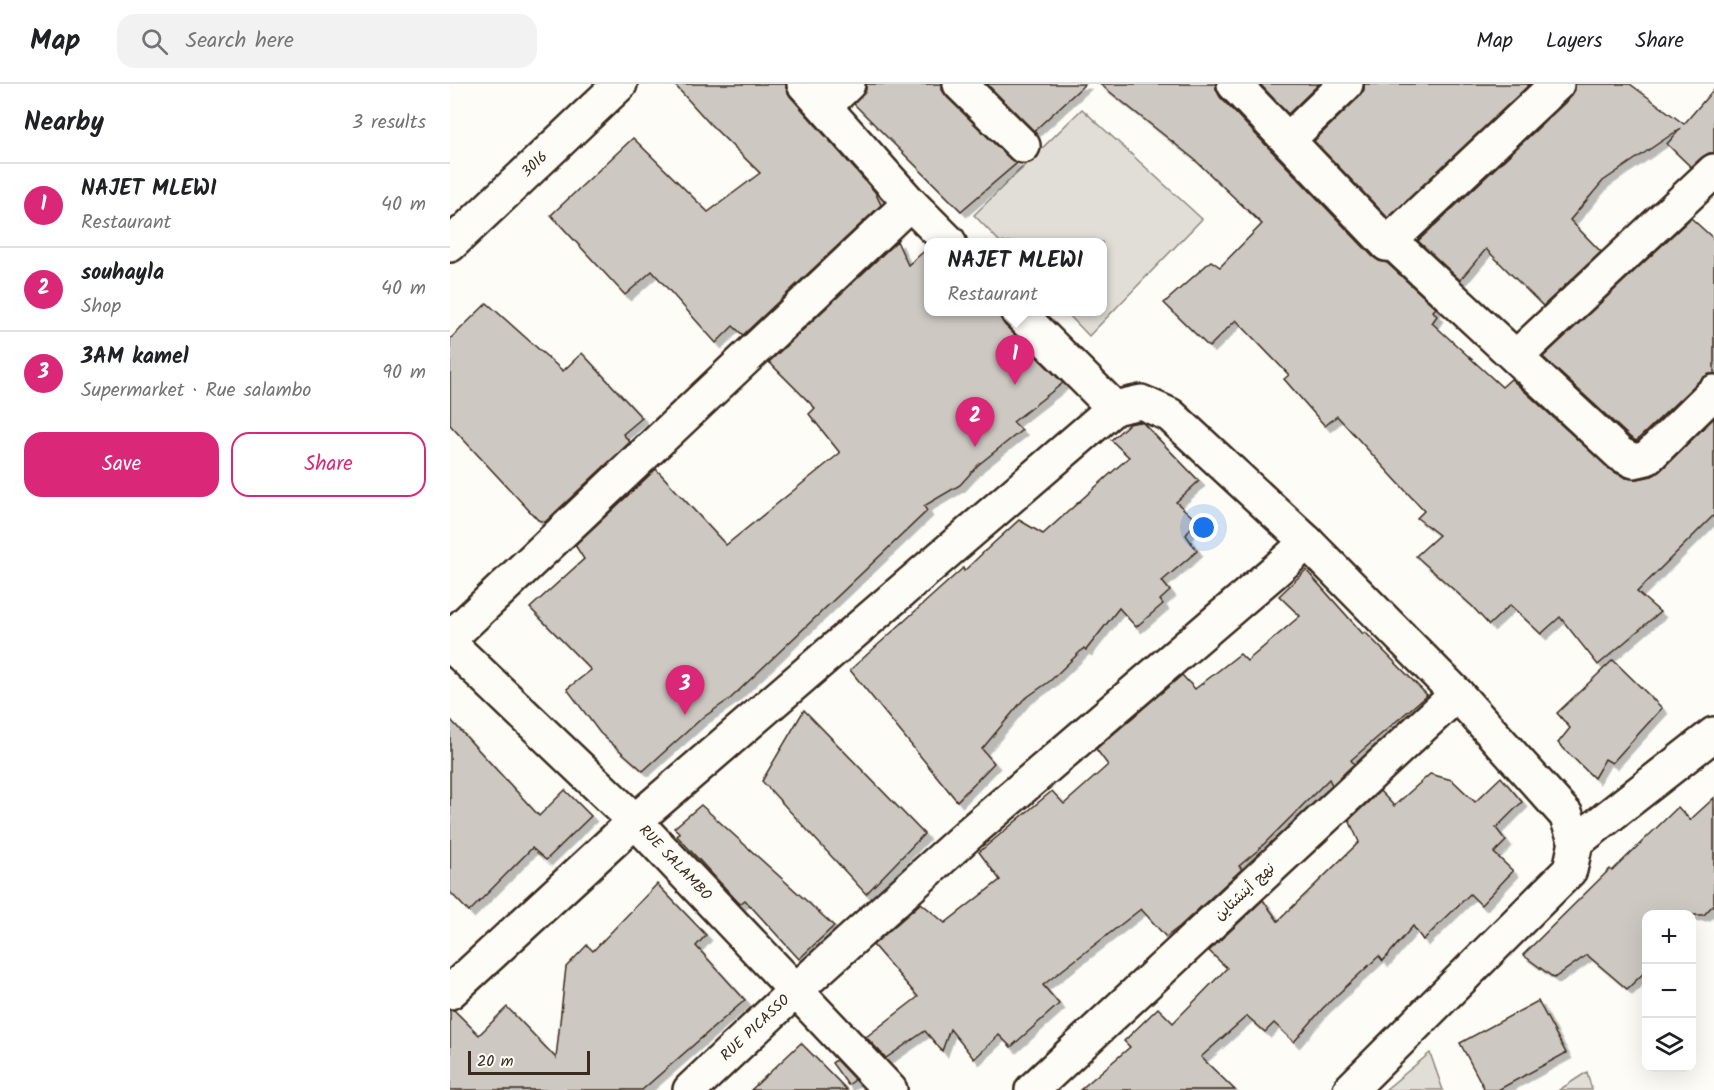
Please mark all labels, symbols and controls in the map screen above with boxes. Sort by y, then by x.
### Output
search box [117,14,537,68]
text: Map [30,19,81,64]
text: Search here [186,24,294,59]
icon: search [138,25,171,58]
text: Map [1476,25,1513,58]
text: Layers [1546,25,1602,58]
text: Share [1635,25,1684,58]
text: Nearby [24,102,104,144]
text: 3 results [352,107,426,139]
street label: 3016 [516,146,554,183]
text: NAJET MLEWI [81,172,217,207]
text: 1 [40,189,47,221]
text: 40 m [381,189,426,221]
text: Restaurant [81,207,171,239]
popup [924,238,1107,316]
text: NAJET MLEWI [948,244,1083,279]
text: souhayla [81,256,164,291]
text: 2 [38,273,49,305]
text: 40 m [381,273,426,305]
text: Restaurant [948,279,1038,311]
text: Shop [81,291,121,323]
pin: 1 [996,336,1034,385]
text: 3AM kamel [81,340,189,375]
text: 3 [38,357,49,389]
text: 90 m [382,357,426,389]
text: Supermarket · Rue salambo [81,375,311,407]
pin: 2 [956,398,994,447]
button: Save [24,432,219,497]
button: Share [231,432,426,497]
your location [1189,513,1218,542]
pin: 3 [666,666,704,715]
street label: RUE SALAMBO [633,819,717,907]
street label: نهج أينشتاين [1209,857,1281,927]
map controls [1642,910,1696,1072]
button: + [1642,910,1696,964]
button: − [1642,964,1696,1018]
street label: RUE PICASSO [715,989,796,1067]
button: layers [1642,1018,1696,1072]
scale bar [468,1048,590,1076]
text: 20 m [477,1049,513,1074]

